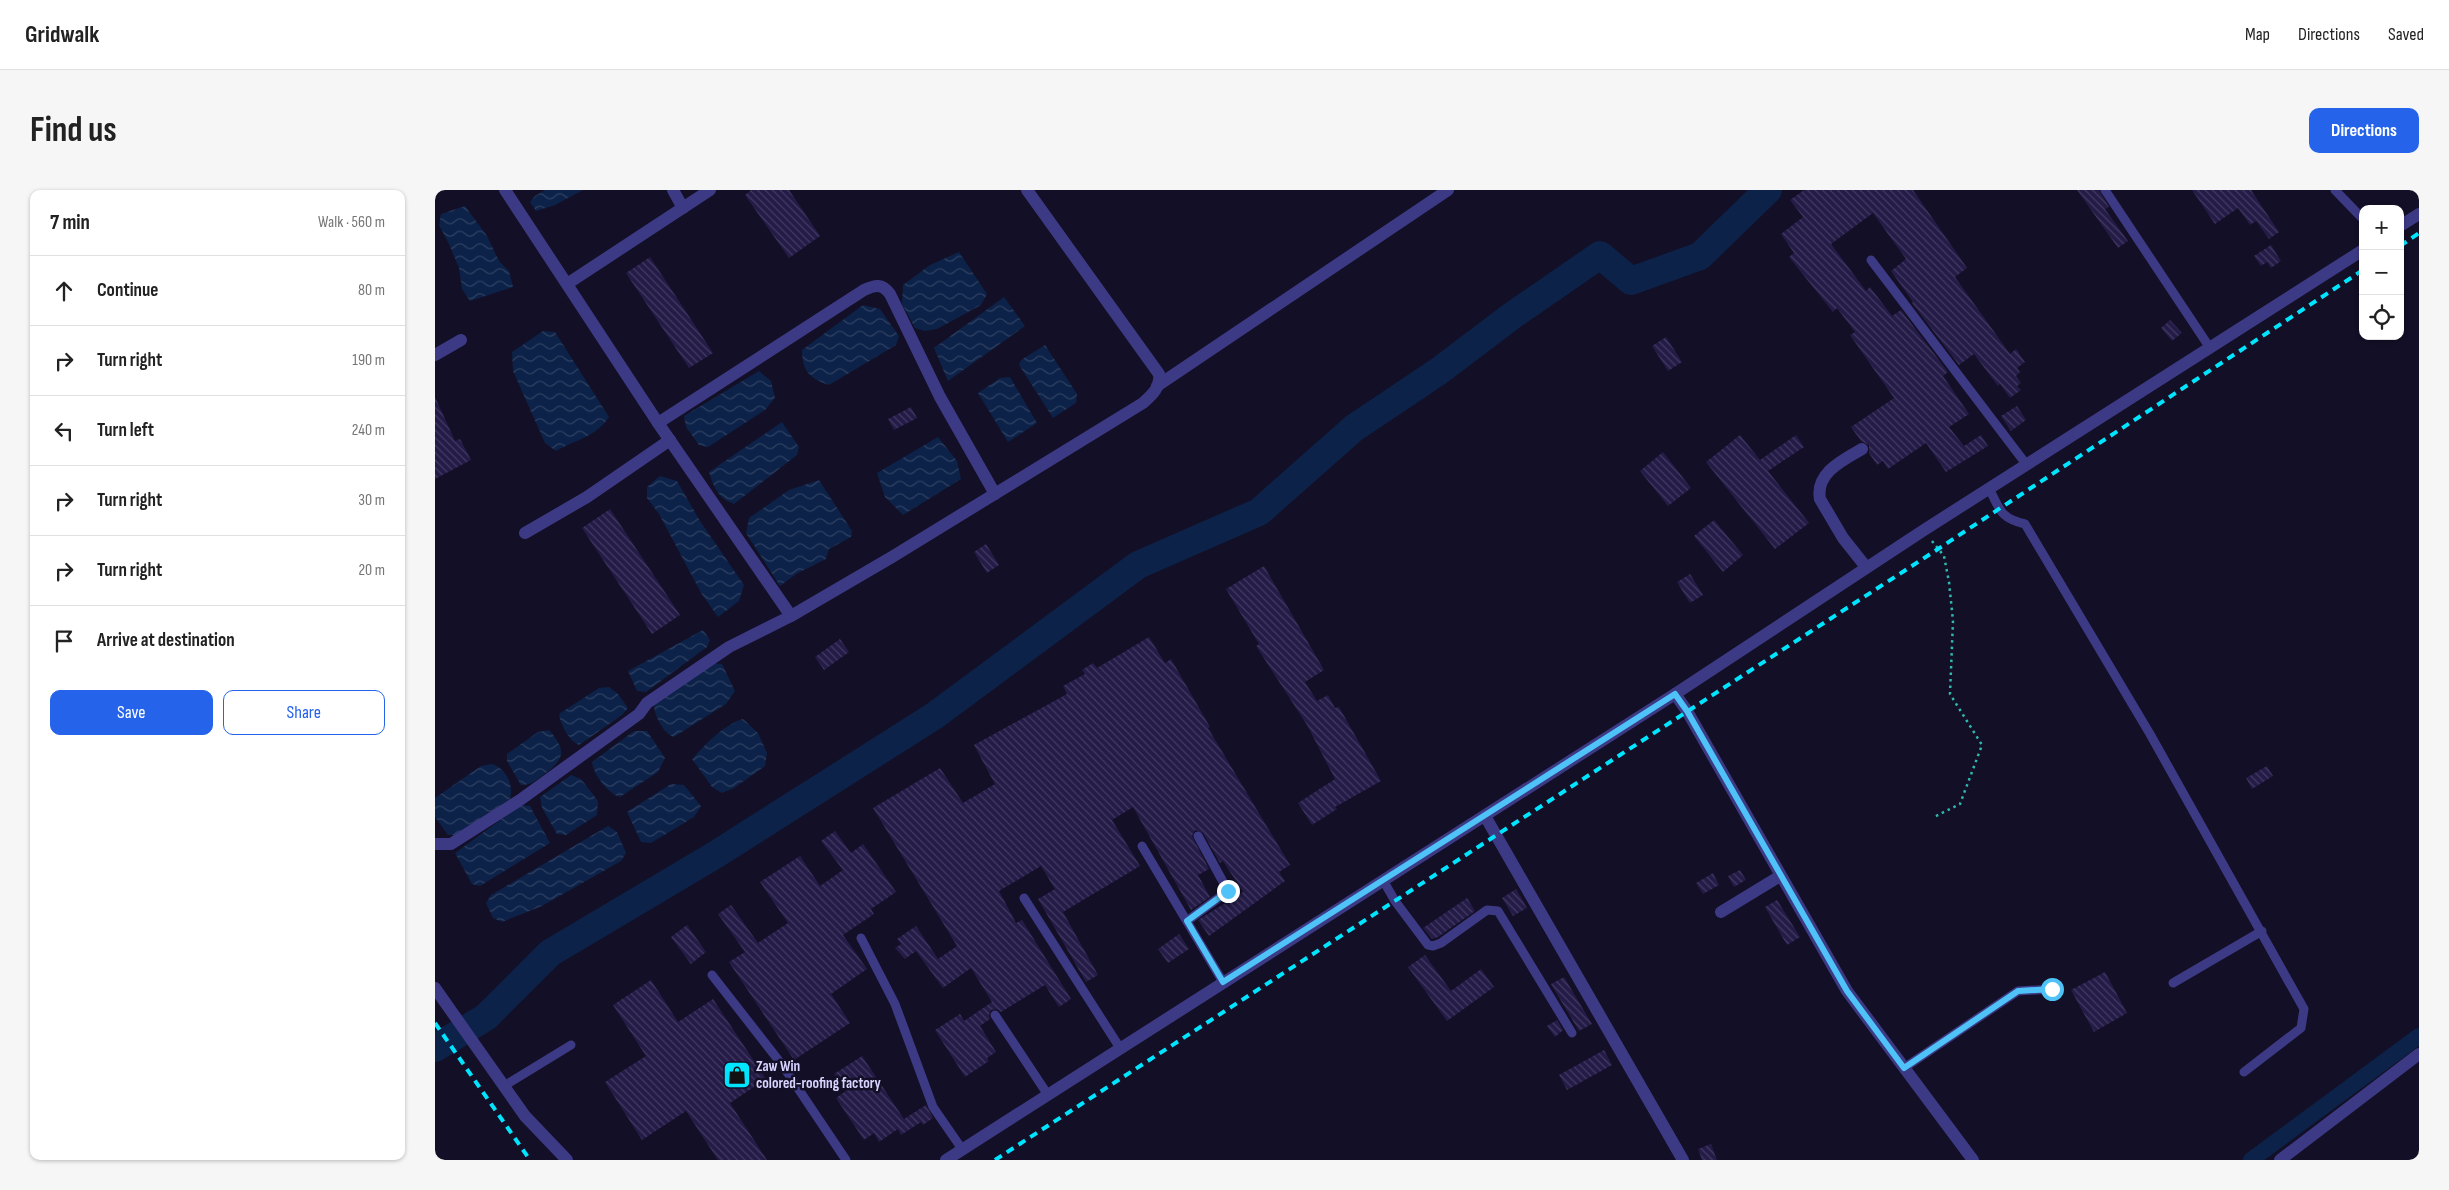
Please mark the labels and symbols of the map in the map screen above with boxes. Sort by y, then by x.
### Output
route end [1217,880,1240,903]
route start [2041,978,2064,1001]
place label: Zaw Win colored-roofing factory [756,1057,882,1093]
shop icon: Zaw Win colored-roofing factory [722,1060,752,1090]

